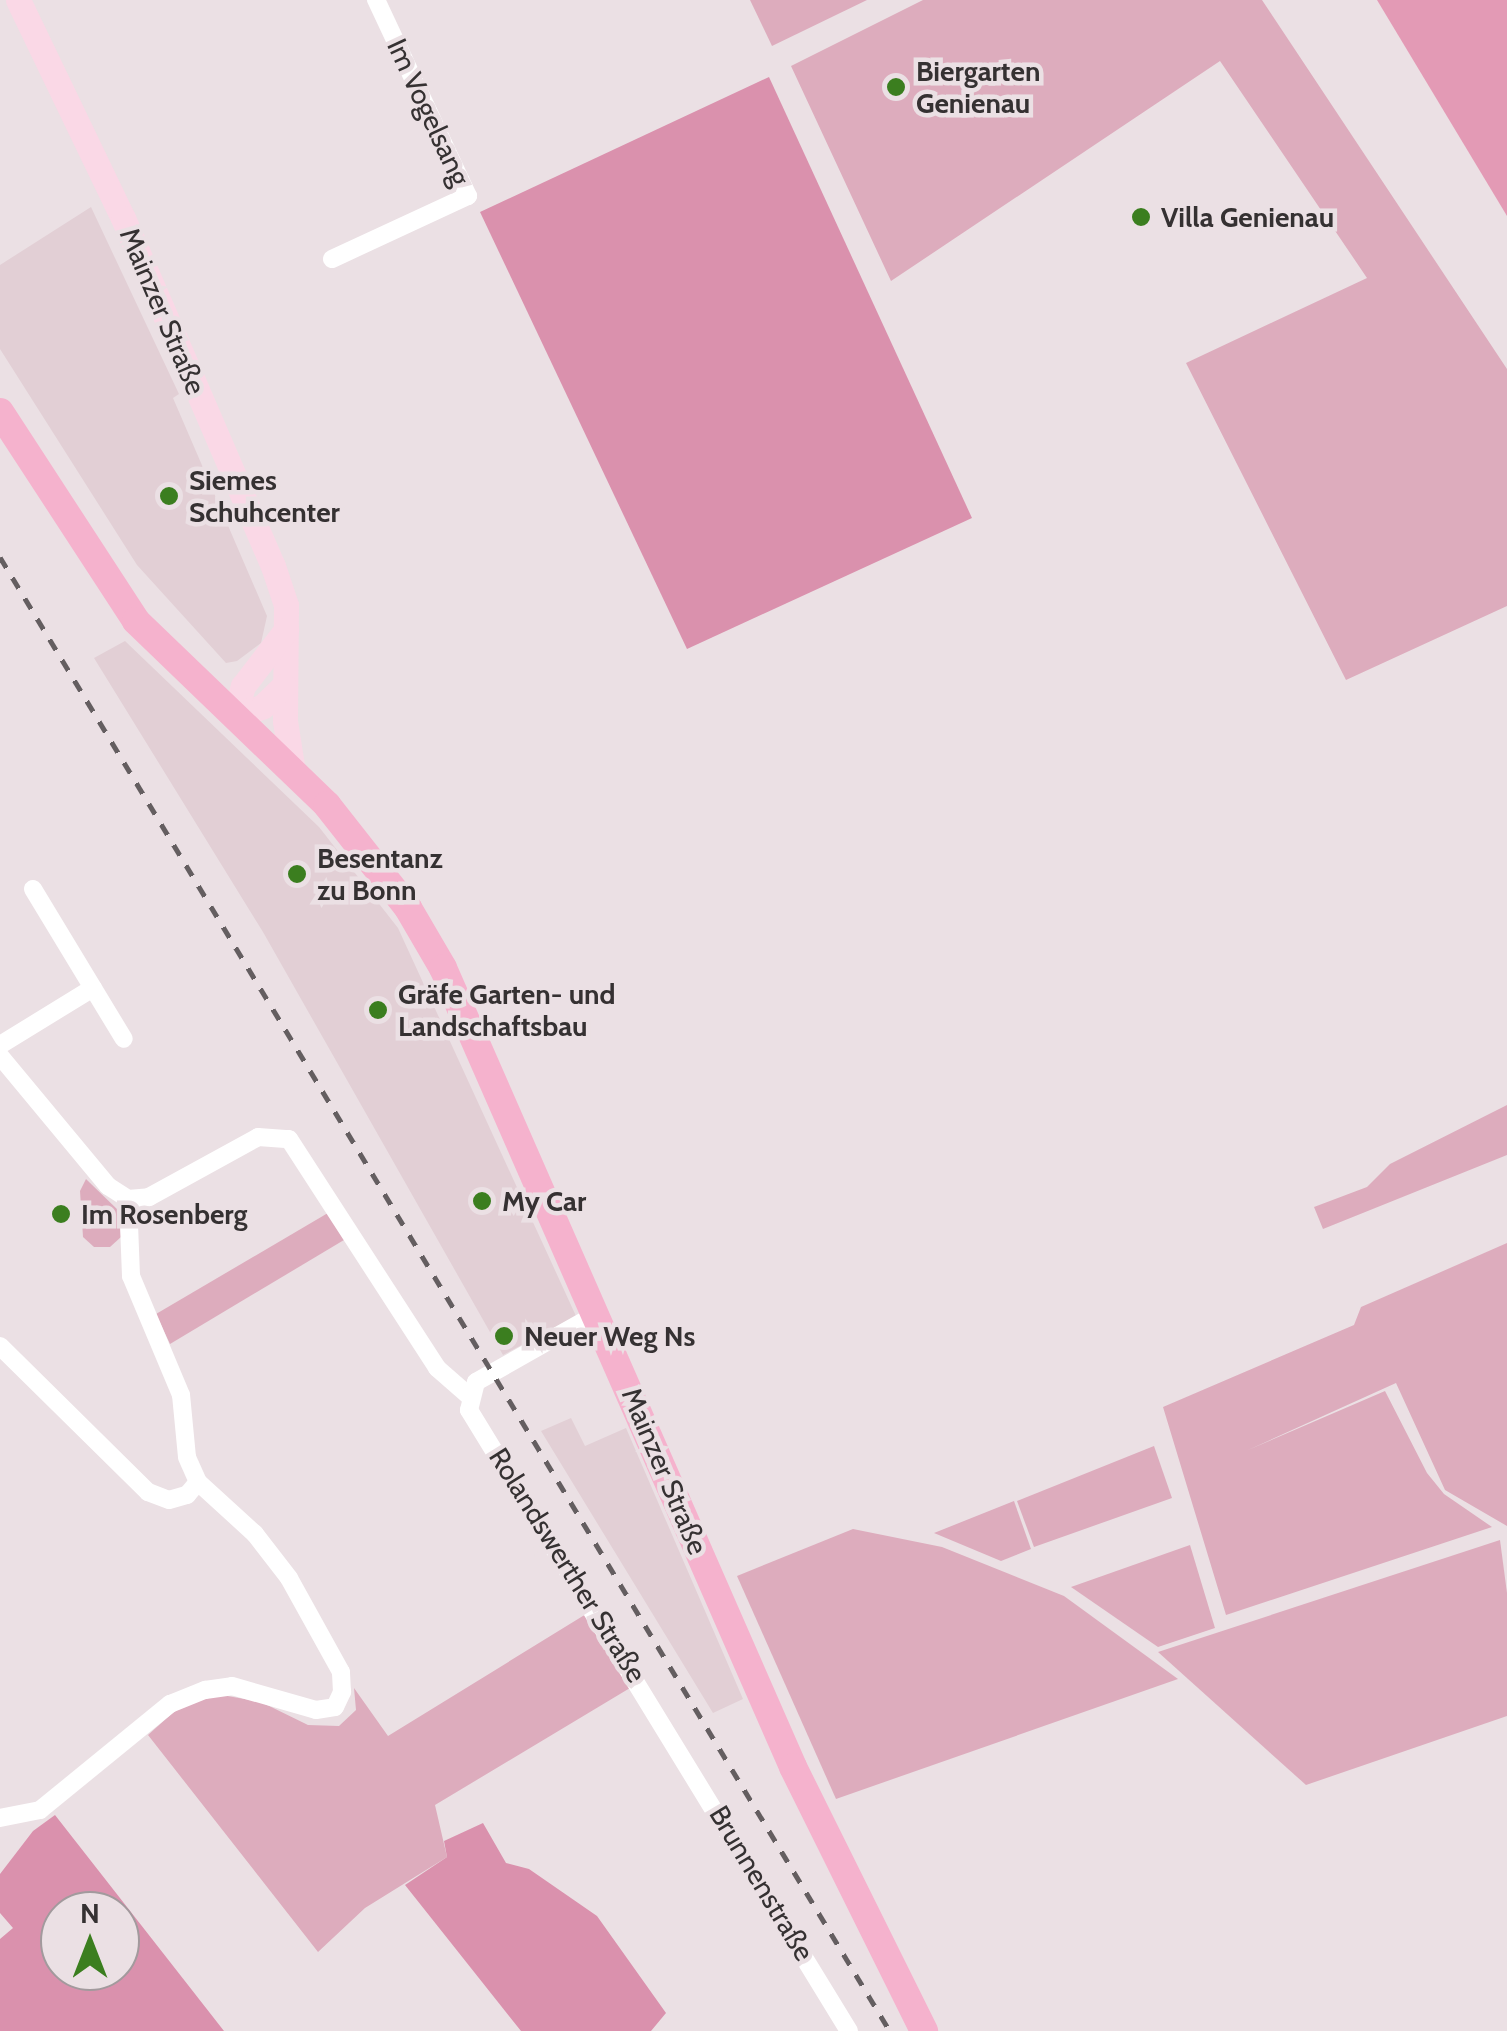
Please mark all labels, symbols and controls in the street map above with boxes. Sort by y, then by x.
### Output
street label: Im Vogelsang [380,33,478,191]
place label: Biergarten Genienau [916,54,1040,120]
marker: Biergarten Genienau [885,76,907,98]
place label: Villa Genienau [1161,200,1334,234]
marker: Villa Genienau [1130,206,1152,228]
street label: Mainzer Straße [113,223,213,399]
place label: Siemes Schuhcenter [189,463,340,529]
marker: Siemes Schuhcenter [158,485,180,507]
place label: Besentanz zu Bonn [317,841,443,907]
marker: Besentanz zu Bonn [286,863,308,885]
place label: Gräfe Garten- und Landschaftsbau [398,977,616,1043]
marker: Gräfe Garten- und Landschaftsbau [367,999,389,1021]
place label: My Car [502,1184,586,1218]
marker: My Car [471,1190,493,1212]
place label: Im Rosenberg [81,1197,248,1231]
marker: Im Rosenberg [50,1203,72,1225]
place label: Neuer Weg Ns [524,1319,695,1353]
marker: Neuer Weg Ns [493,1325,515,1347]
street label: Mainzer Straße [615,1383,715,1559]
street label: Rolandswerther Straße [482,1442,654,1688]
street label: Brunnenstraße [703,1799,821,1967]
north arrow [40,1891,140,1991]
text: N [80,1896,100,1930]

